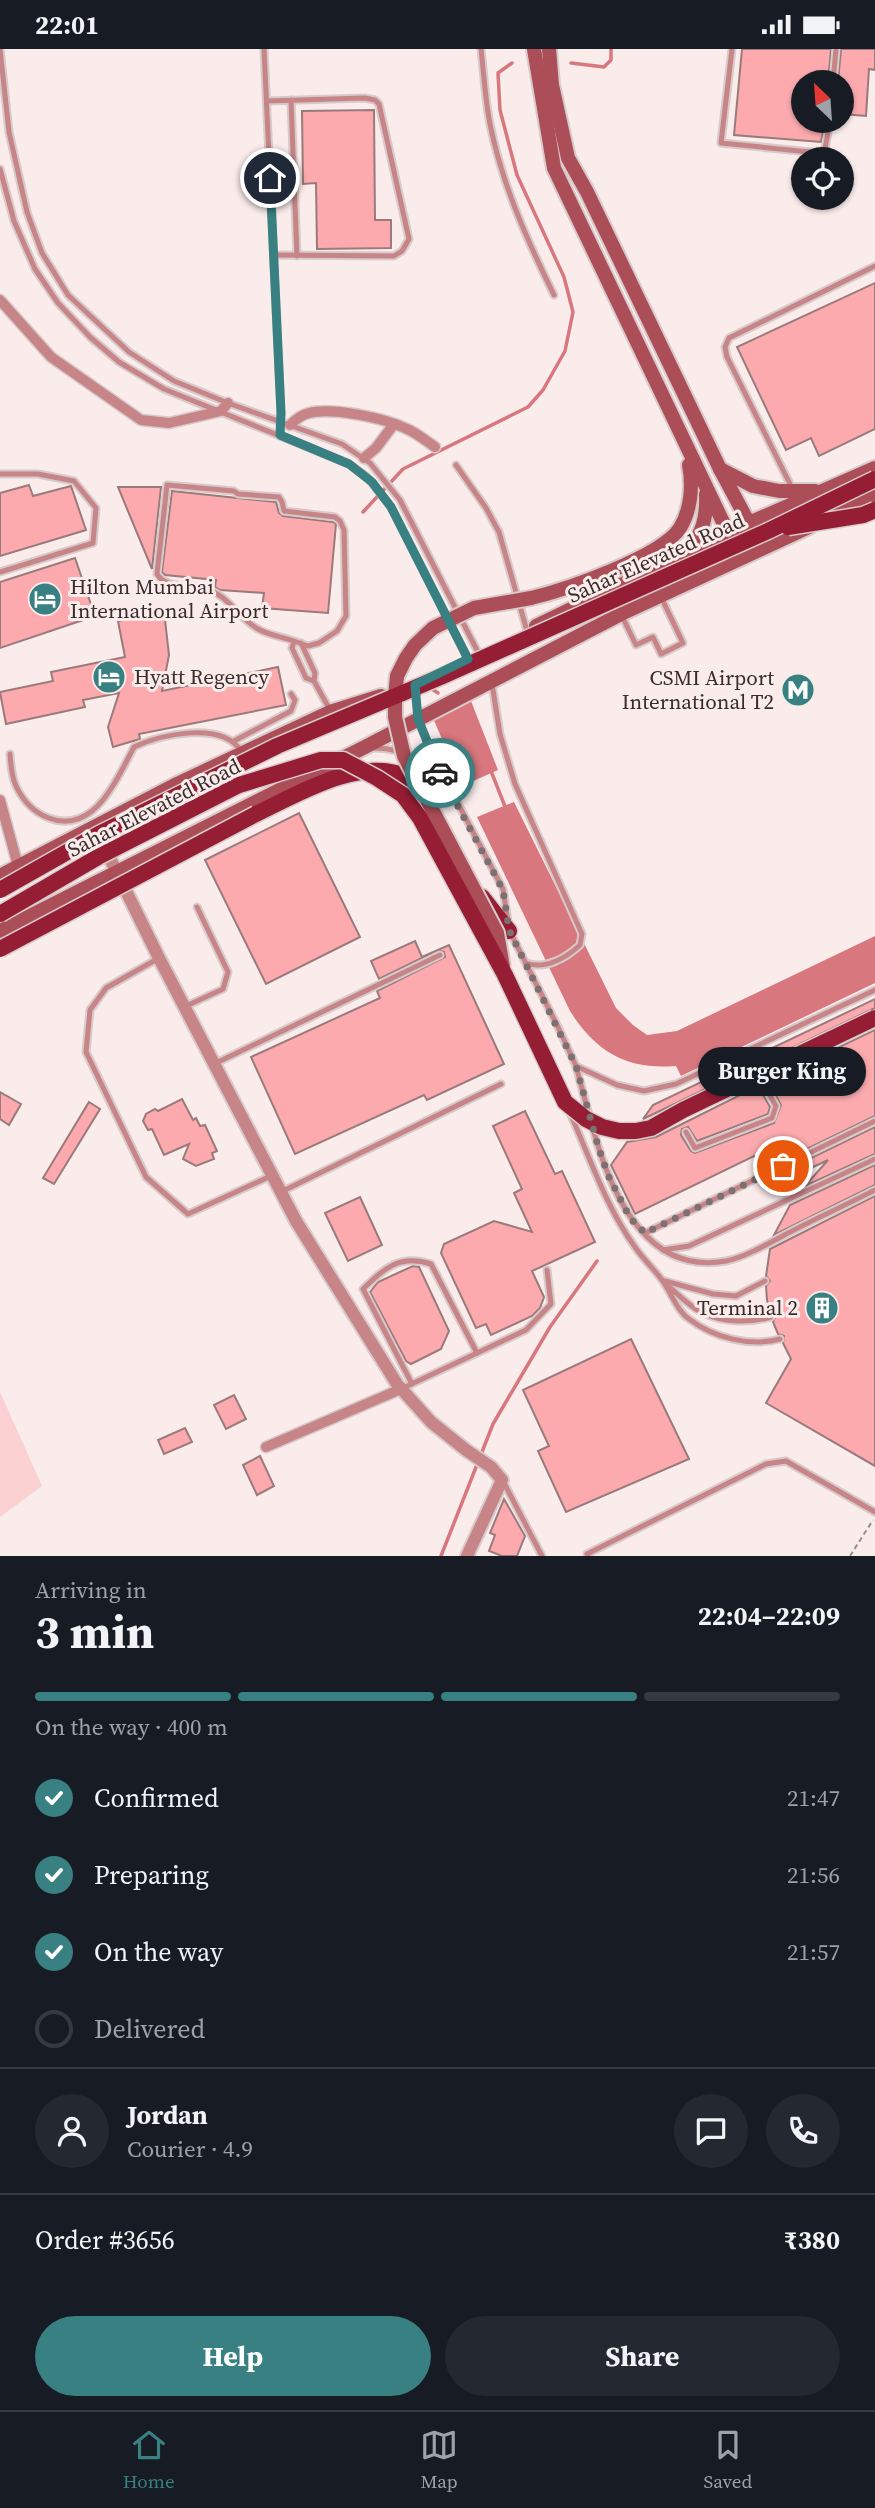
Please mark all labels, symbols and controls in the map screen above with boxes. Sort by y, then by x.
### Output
text: 22:01 [35,7,99,43]
north arrow [791,70,854,133]
map controls [791,70,854,210]
button: locate [791,147,854,210]
pin [240,148,300,208]
icon: home [251,159,289,197]
street label: Sahar Elevated Road [563,505,749,610]
place label: Hilton Mumbai International Airport [70,572,269,625]
hotel icon: Hilton Mumbai International Airport [26,580,64,618]
hotel icon: Hyatt Regency [90,658,128,696]
place label: Hyatt Regency [134,662,269,691]
place label: CSMI Airport International T2 [622,663,774,716]
metro station icon: CSMI Airport International T2 [779,671,817,709]
courier [405,738,475,808]
street label: Sahar Elevated Road [62,751,245,864]
icon: car [421,754,459,792]
callout: Burger King [699,1047,867,1096]
text: Burger King [718,1055,846,1087]
pin [753,1136,813,1196]
icon: bag [764,1147,802,1185]
building icon: Terminal 2 [803,1289,841,1327]
place label: Terminal 2 [697,1293,798,1322]
text: Arriving in [35,1574,147,1606]
text: 22:04–22:09 [698,1598,840,1634]
text: 3 min [35,1600,154,1663]
text: On the way · 400 m [35,1711,228,1743]
icon: check [35,1779,73,1817]
text: Confirmed [94,1780,219,1816]
text: 21:47 [787,1782,840,1814]
icon: check [35,1856,73,1894]
text: Preparing [94,1857,209,1893]
text: 21:56 [787,1859,840,1891]
icon: check [35,1933,73,1971]
text: On the way [94,1934,223,1970]
text: 21:57 [787,1936,840,1968]
text: Delivered [94,2011,205,2047]
button: person [35,2094,109,2168]
button: chat [674,2094,748,2168]
button: phone [766,2094,840,2168]
text: Jordan [127,2097,208,2133]
text: Courier · 4.9 [127,2133,253,2165]
text: Order #3656 [35,2222,175,2258]
text: ₹380 [784,2222,840,2258]
button: Help [35,2316,431,2396]
button: Share [445,2316,840,2396]
tab: Home [123,2426,175,2494]
tab: Map [420,2426,458,2494]
tab: Saved [704,2426,752,2494]

